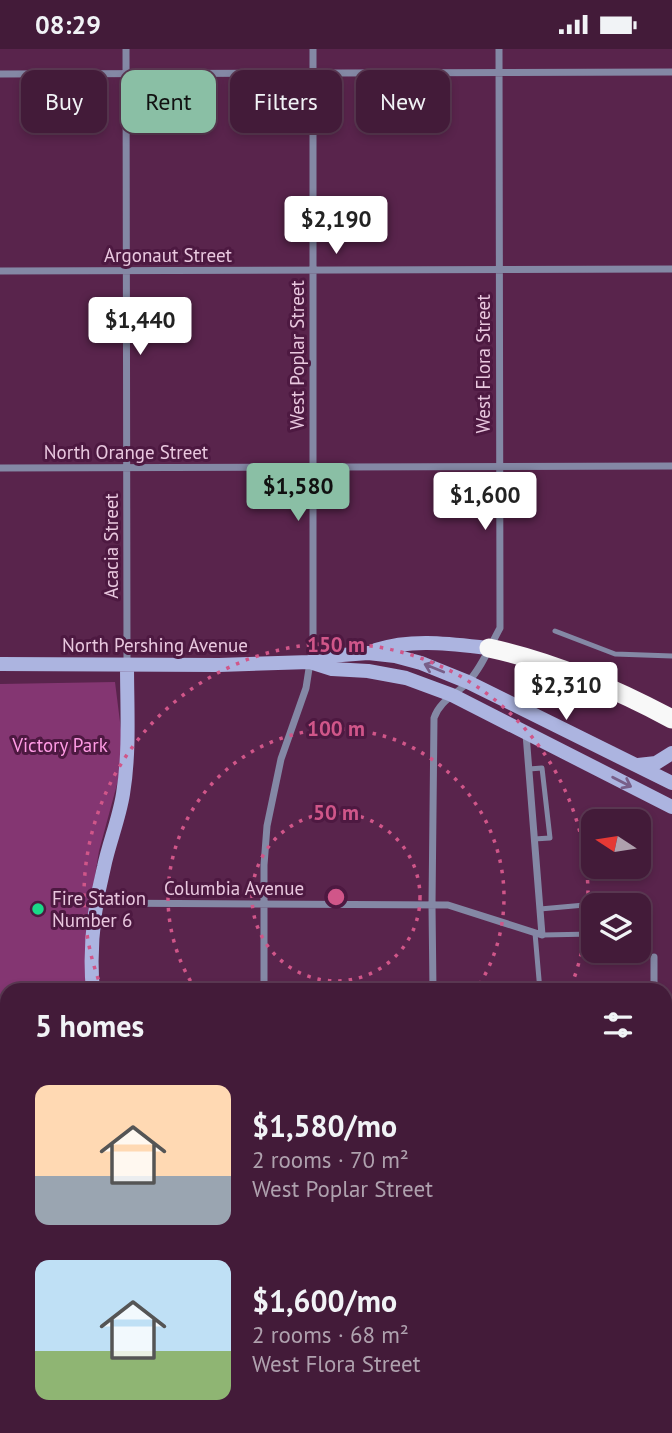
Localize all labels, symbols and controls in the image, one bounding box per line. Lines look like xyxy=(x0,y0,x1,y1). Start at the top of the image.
text: 08:29 xyxy=(35,8,101,41)
chip: Buy xyxy=(21,70,107,133)
chip: Rent xyxy=(121,70,216,133)
chip: Filters xyxy=(230,70,342,133)
chip: New xyxy=(356,70,450,133)
pin: $2,190 xyxy=(279,197,393,256)
text: $2,190 xyxy=(300,204,372,233)
street label: Argonaut Street xyxy=(104,243,233,267)
street label: West Poplar Street xyxy=(285,280,309,430)
street label: West Flora Street xyxy=(471,294,495,434)
pin: $1,440 xyxy=(83,297,197,357)
text: $1,440 xyxy=(104,305,176,334)
street label: North Orange Street xyxy=(44,440,209,464)
pin: $1,580 xyxy=(241,463,355,523)
text: $1,580 xyxy=(262,471,334,500)
pin: $1,600 xyxy=(428,473,542,532)
text: $1,600 xyxy=(449,480,521,509)
street label: Acacia Street xyxy=(99,493,123,599)
text: 150 m xyxy=(307,631,365,658)
street label: North Pershing Avenue xyxy=(62,633,248,657)
one-way arrow xyxy=(424,661,446,674)
pin: $2,310 xyxy=(509,663,623,722)
text: $2,310 xyxy=(530,670,602,699)
text: 100 m xyxy=(307,715,365,742)
park label: Victory Park xyxy=(11,733,108,757)
one-way arrow xyxy=(611,776,632,790)
text: 50 m xyxy=(313,799,359,826)
north arrow xyxy=(581,809,651,879)
map controls xyxy=(581,809,651,963)
street label: Columbia Avenue xyxy=(164,876,304,900)
centre of rings xyxy=(324,885,348,909)
place label: Fire Station Number 6 xyxy=(52,886,146,932)
button: layers xyxy=(581,893,651,963)
marker: Fire Station Number 6 xyxy=(30,901,46,917)
text: 5 homes xyxy=(35,1006,144,1045)
icon: filters xyxy=(599,1006,637,1044)
text: $1,580/mo xyxy=(252,1106,397,1145)
icon: home xyxy=(91,1113,175,1197)
text: 2 rooms · 70 m² xyxy=(252,1145,409,1174)
text: West Poplar Street xyxy=(252,1174,433,1203)
text: $1,600/mo xyxy=(252,1281,397,1320)
icon: home xyxy=(91,1288,175,1372)
text: 2 rooms · 68 m² xyxy=(252,1320,409,1349)
text: West Flora Street xyxy=(252,1349,420,1378)

